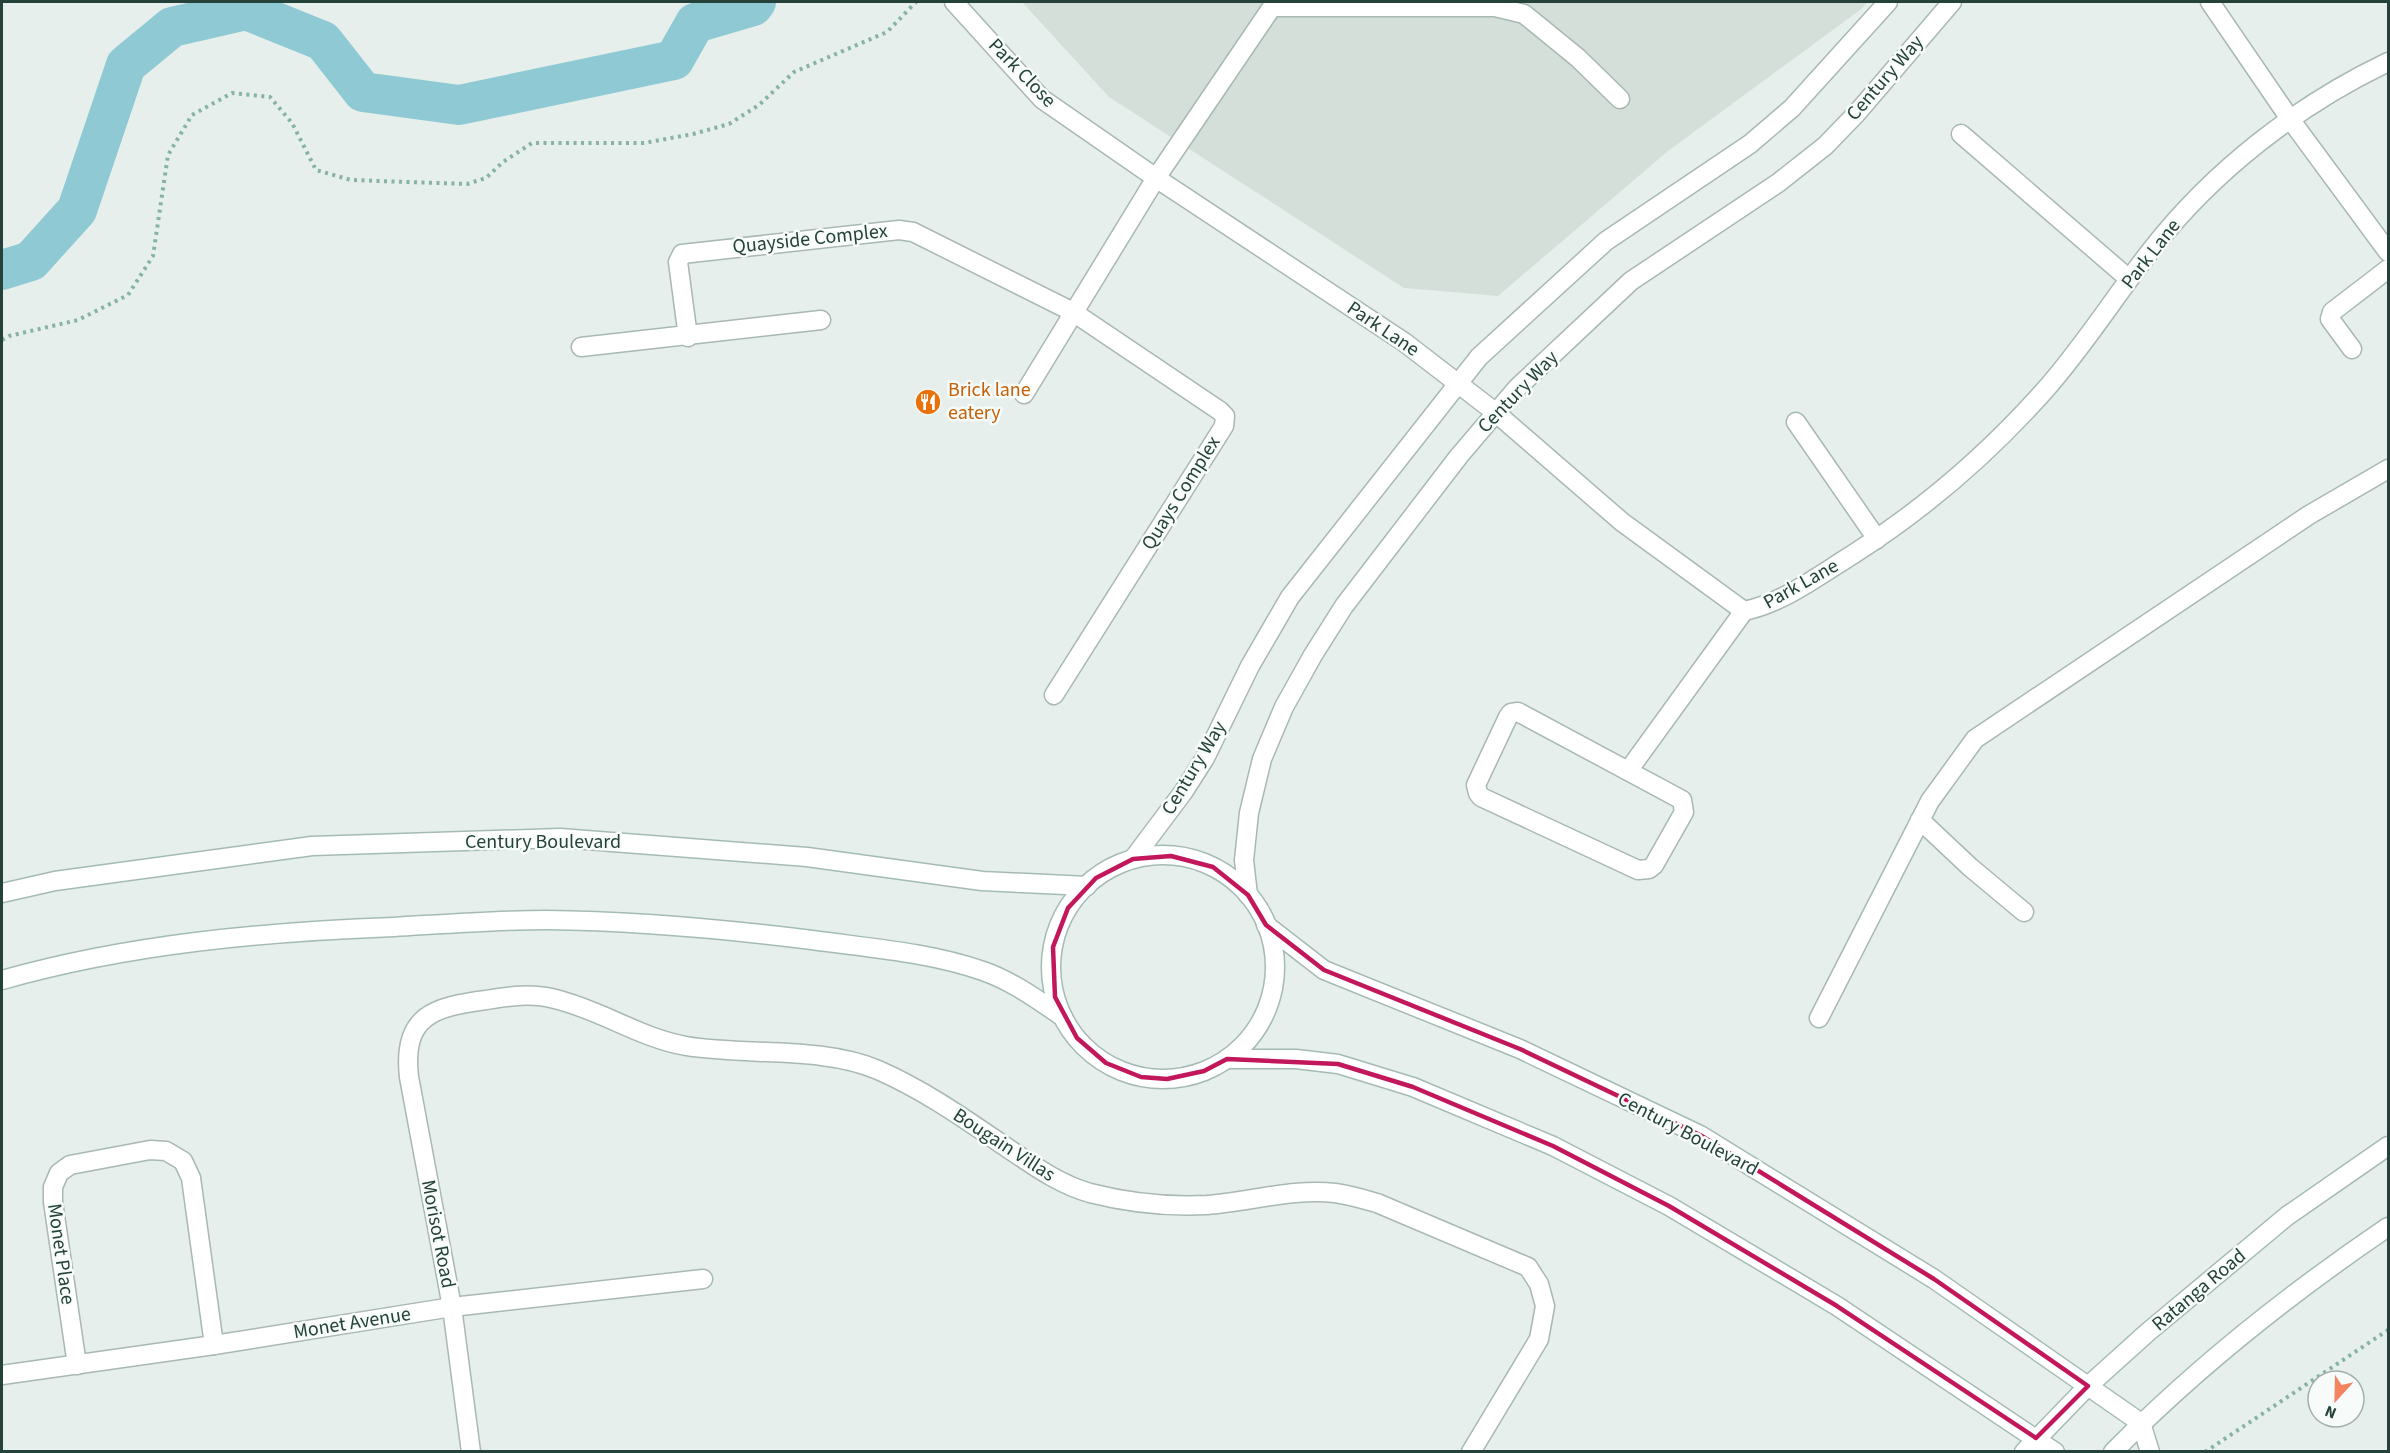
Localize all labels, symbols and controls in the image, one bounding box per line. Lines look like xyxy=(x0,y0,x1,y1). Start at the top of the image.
street label: Century Way xyxy=(1840,29,1931,127)
street label: Park Close xyxy=(982,32,1062,114)
street label: Park Lane xyxy=(2115,213,2187,295)
street label: Quayside Complex xyxy=(731,217,889,261)
street label: Park Lane xyxy=(1341,294,1425,364)
street label: Century Way xyxy=(1471,344,1565,440)
place label: Brick lane eatery xyxy=(948,376,1031,427)
restaurant icon: Brick lane eatery xyxy=(913,387,943,417)
street label: Quays Complex xyxy=(1135,431,1227,555)
street label: Park Lane xyxy=(1758,552,1844,616)
street label: Century Way xyxy=(1155,715,1234,820)
street label: Century Boulevard xyxy=(465,828,621,856)
street label: Century Boulevard xyxy=(1612,1085,1764,1183)
street label: Bougain Villas xyxy=(947,1101,1061,1189)
street label: Morisot Road xyxy=(414,1177,462,1291)
street label: Monet Place xyxy=(40,1202,82,1306)
street label: Ratanga Road xyxy=(2146,1242,2252,1338)
street label: Monet Avenue xyxy=(291,1300,413,1346)
north arrow xyxy=(2306,1369,2366,1429)
text: N xyxy=(2322,1400,2340,1424)

